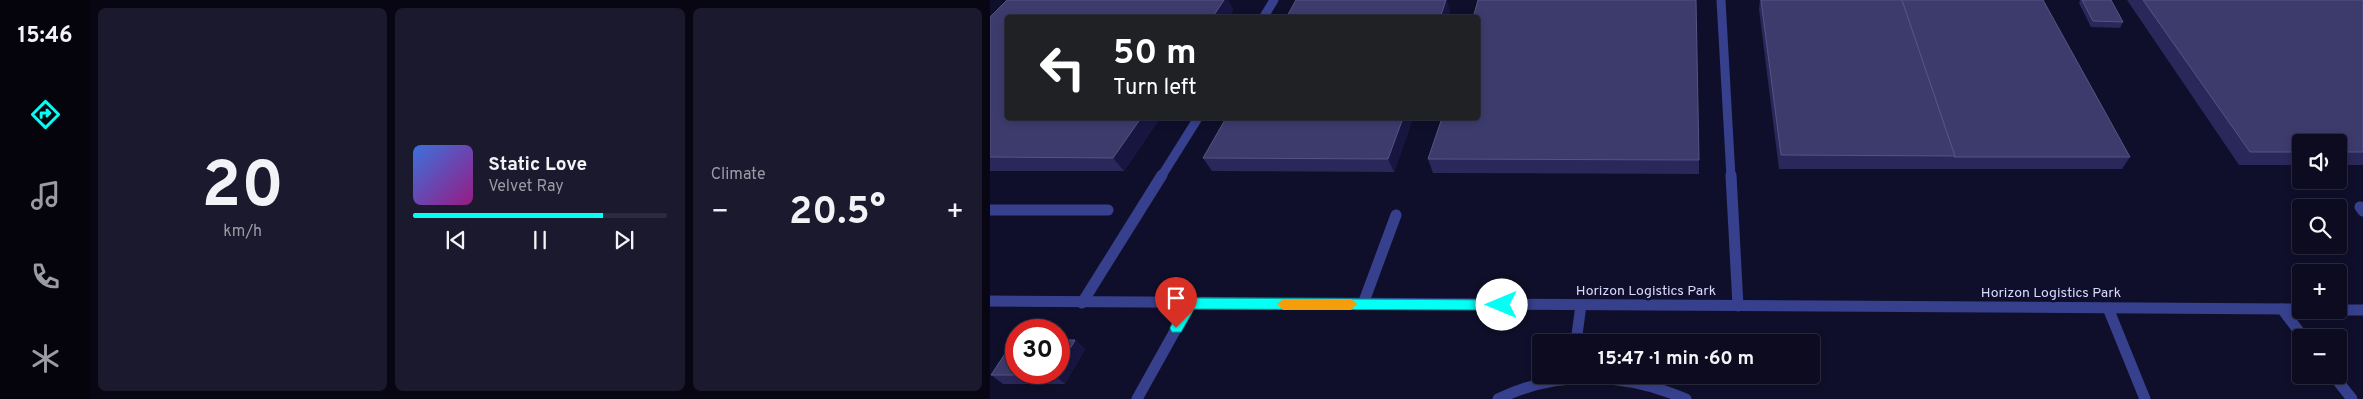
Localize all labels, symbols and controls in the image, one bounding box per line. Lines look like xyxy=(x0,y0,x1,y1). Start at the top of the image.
text: 15:46 xyxy=(17,23,73,50)
text: 50 m xyxy=(1113,32,1197,76)
icon: left xyxy=(1030,35,1095,100)
text: Turn left xyxy=(1113,75,1196,102)
icon: directions xyxy=(28,97,63,132)
map controls xyxy=(2292,134,2347,384)
button: sound xyxy=(2292,134,2347,189)
text: 20 xyxy=(201,148,284,230)
text: Static Love xyxy=(488,153,587,177)
text: Climate xyxy=(711,165,766,185)
text: Velvet Ray xyxy=(488,177,564,197)
icon: music xyxy=(28,178,63,213)
text: 20.5° xyxy=(789,189,886,238)
text: − xyxy=(711,195,729,231)
text: + xyxy=(946,195,964,231)
button: search xyxy=(2292,199,2347,254)
text: km/h xyxy=(223,222,262,242)
icon: previous xyxy=(442,226,470,254)
icon: pause xyxy=(526,226,554,254)
icon: next xyxy=(610,226,638,254)
icon: phone xyxy=(28,259,63,294)
button: + xyxy=(2292,264,2347,319)
pin xyxy=(1155,277,1197,328)
position arrow xyxy=(1475,278,1527,330)
street label: Horizon Logistics Park xyxy=(1576,283,1716,300)
icon: arrive xyxy=(1162,284,1190,312)
street label: Horizon Logistics Park xyxy=(1981,285,2121,302)
speed limit sign: 30 xyxy=(1005,319,1070,384)
button: − xyxy=(2292,329,2347,384)
icon: climate xyxy=(28,341,63,376)
text: 15:47 · 1 min · 60 m xyxy=(1598,347,1754,371)

